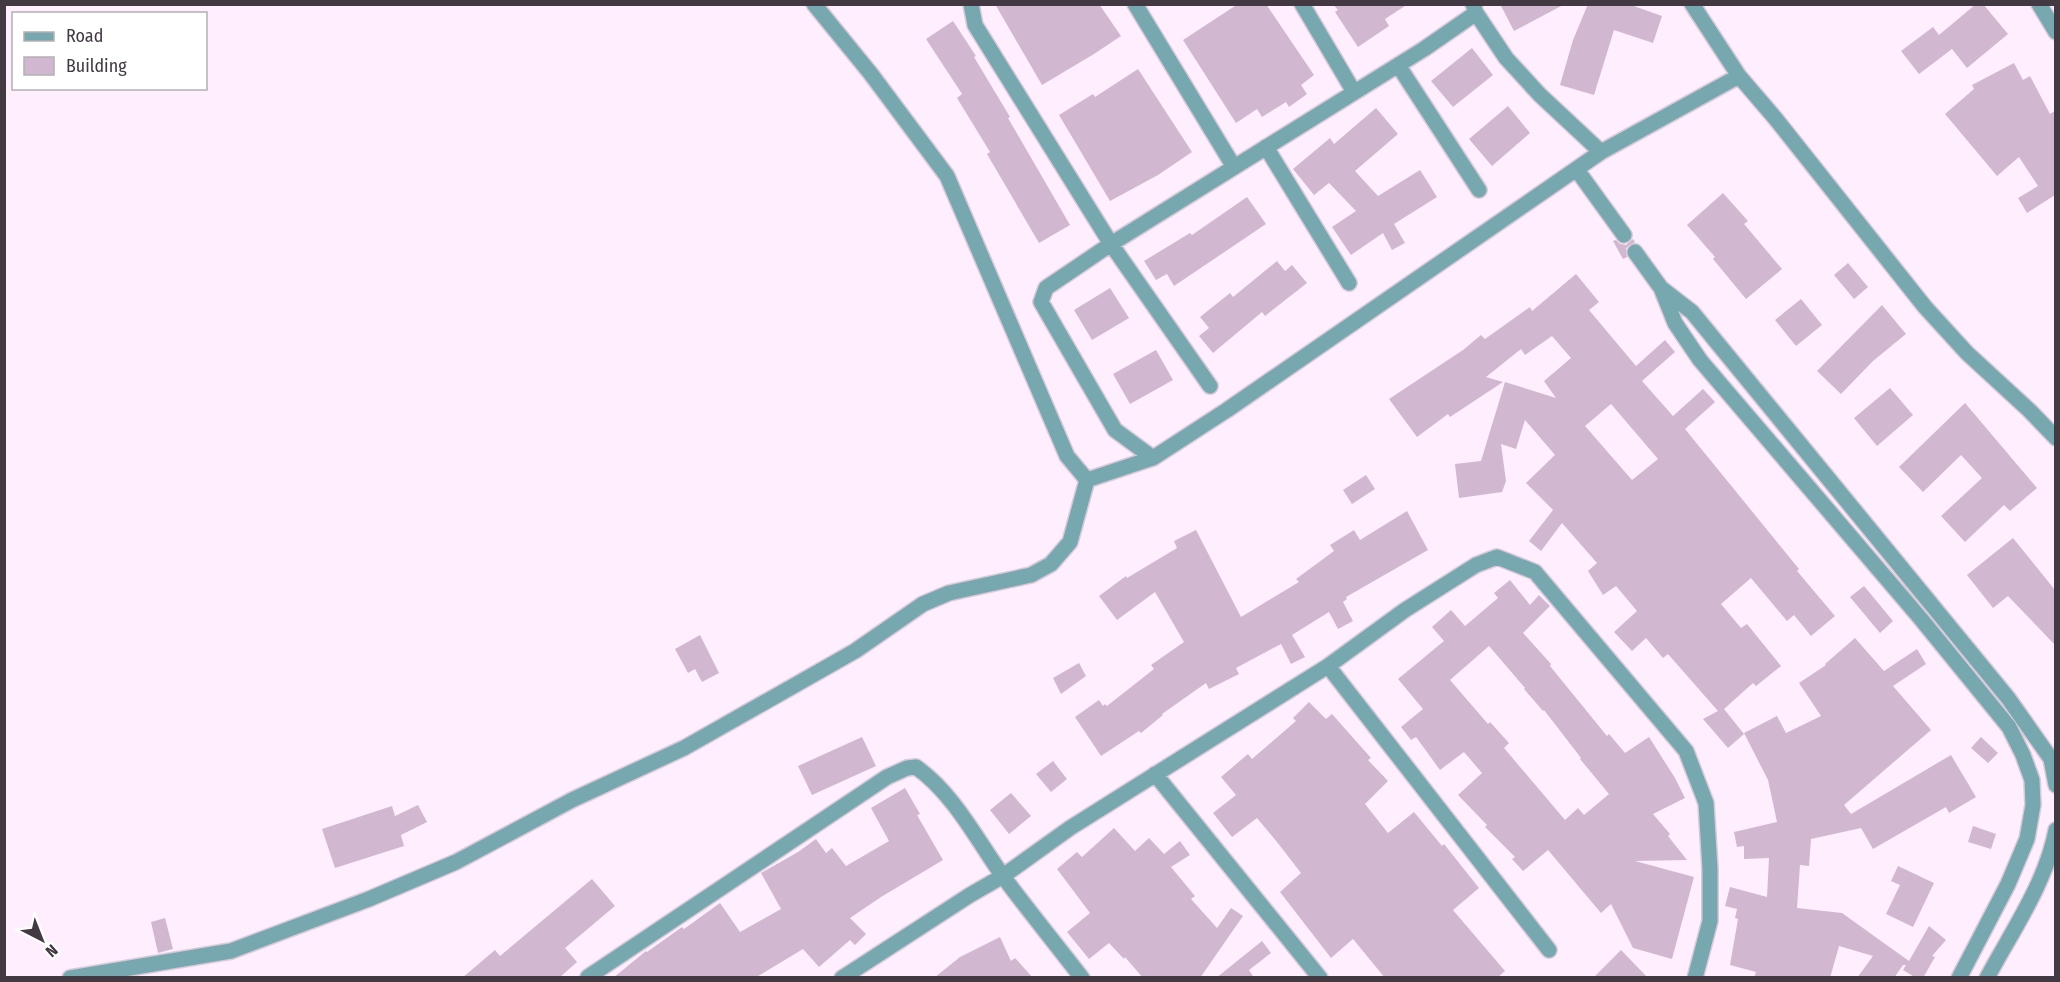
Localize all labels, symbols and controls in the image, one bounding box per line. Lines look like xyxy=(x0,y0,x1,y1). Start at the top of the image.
legend xyxy=(12,12,207,90)
text: Road xyxy=(66,25,103,47)
text: Building xyxy=(66,55,127,77)
north arrow xyxy=(12,910,72,970)
text: N xyxy=(42,941,62,961)

